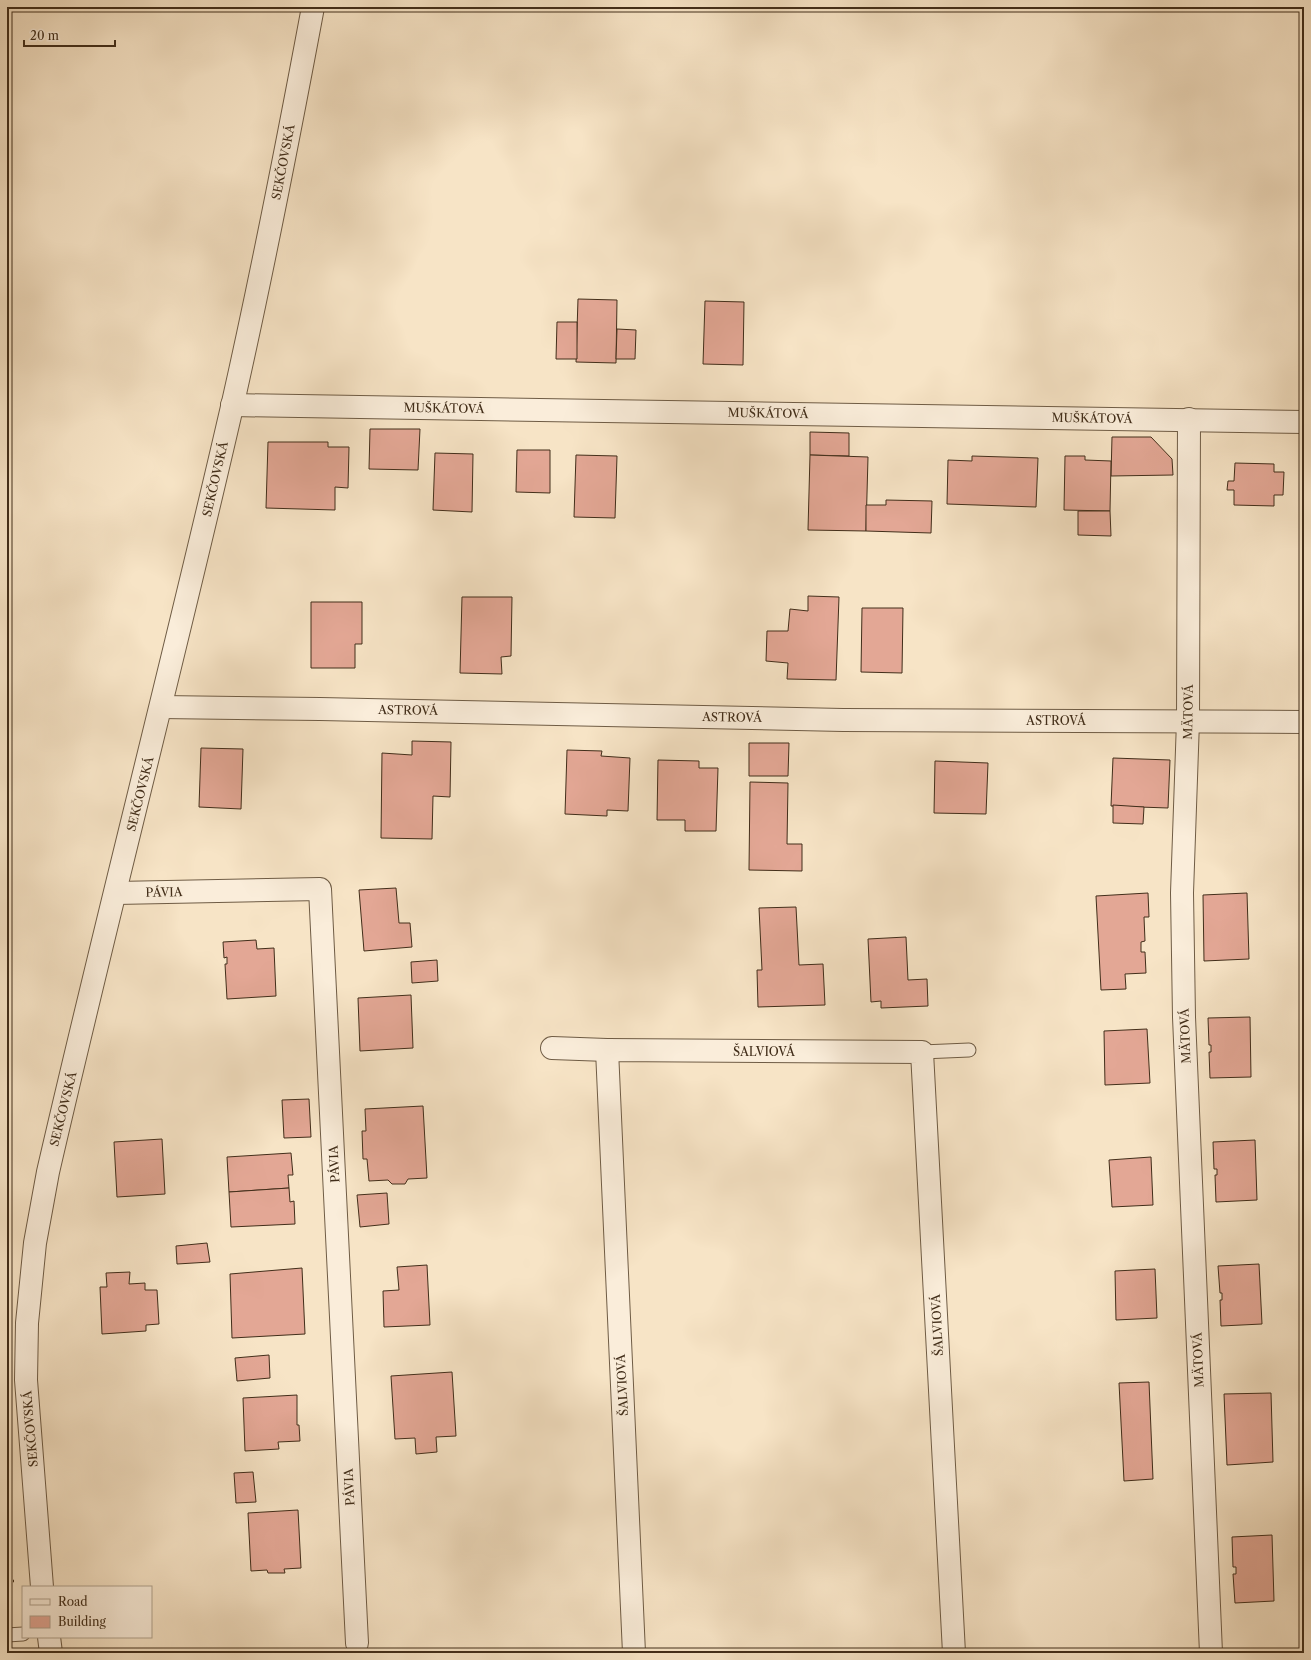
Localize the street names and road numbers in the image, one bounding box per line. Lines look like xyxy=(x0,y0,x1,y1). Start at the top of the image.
street label: SEKČOVSKÁ xyxy=(267,122,298,201)
street label: MUŠKÁTOVÁ xyxy=(403,399,486,416)
street label: MUŠKÁTOVÁ xyxy=(727,404,810,421)
street label: MUŠKÁTOVÁ xyxy=(1051,409,1134,426)
street label: SEKČOVSKÁ xyxy=(198,439,231,518)
street label: MÄTOVÁ xyxy=(1179,683,1196,740)
street label: ASTROVÁ xyxy=(377,701,439,718)
street label: ASTROVÁ xyxy=(701,708,763,725)
street label: ASTROVÁ xyxy=(1025,712,1087,728)
street label: SEKČOVSKÁ xyxy=(122,754,157,833)
street label: PÁVIA xyxy=(145,883,184,900)
street label: MÄTOVÁ xyxy=(1176,1007,1193,1064)
street label: ŠALVIOVÁ xyxy=(733,1043,796,1059)
street label: SEKČOVSKÁ xyxy=(45,1069,80,1148)
street label: PÁVIA xyxy=(324,1144,342,1183)
street label: ŠALVIOVÁ xyxy=(927,1293,946,1356)
street label: MÄTOVÁ xyxy=(1189,1331,1206,1388)
street label: ŠALVIOVÁ xyxy=(612,1353,631,1416)
street label: SEKČOVSKÁ xyxy=(18,1389,41,1468)
street label: PÁVIA xyxy=(339,1467,357,1506)

